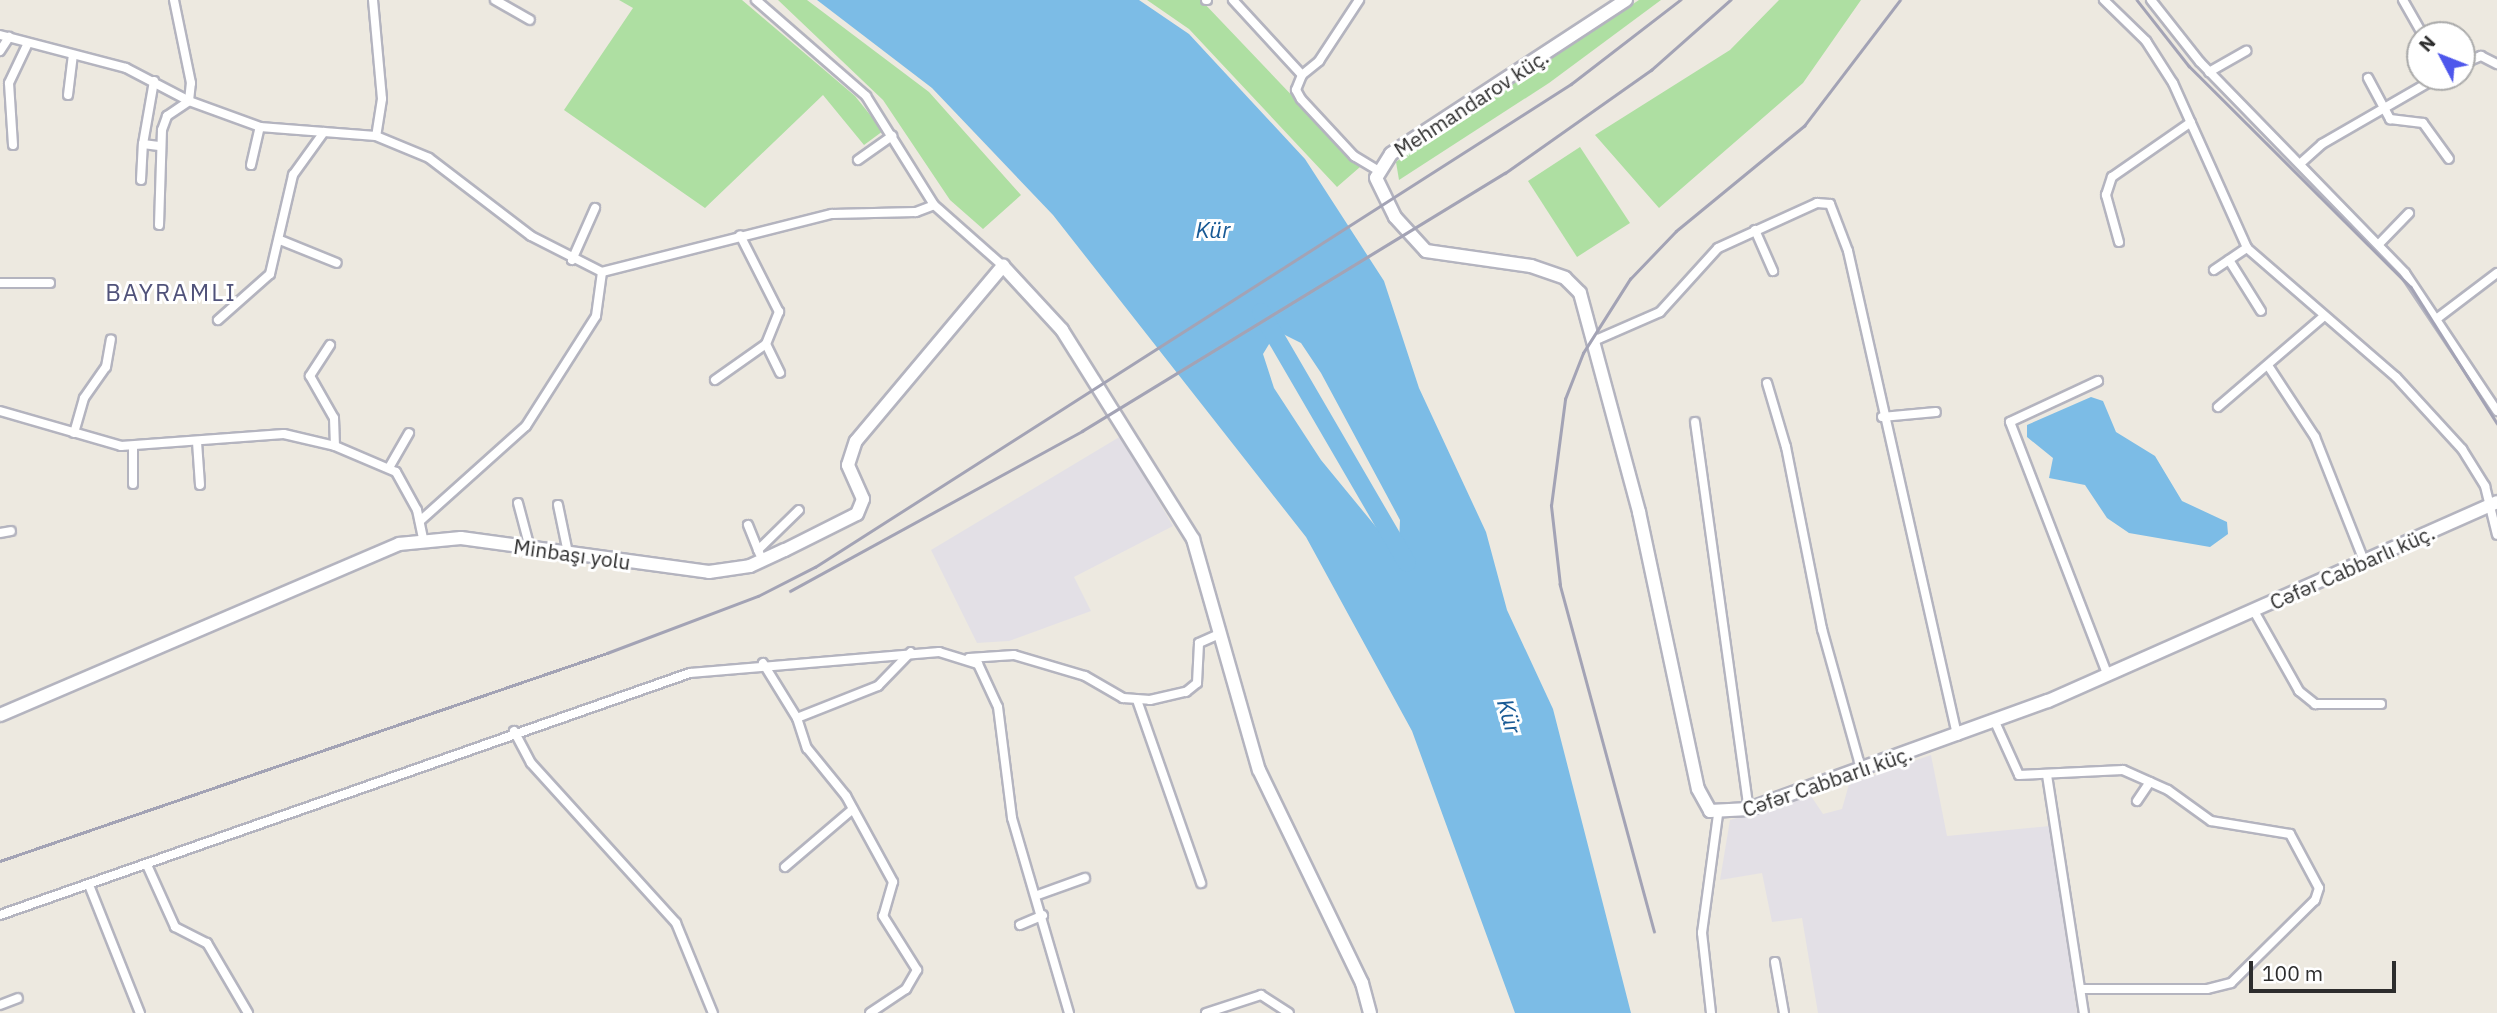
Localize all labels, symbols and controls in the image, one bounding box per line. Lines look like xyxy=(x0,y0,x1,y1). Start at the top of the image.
north arrow xyxy=(2406,21,2476,91)
text: N xyxy=(2413,30,2440,56)
street label: Mehmandarov küç. xyxy=(1389,44,1553,162)
water label: Kür xyxy=(1196,215,1230,243)
district label: BAYRAMLI xyxy=(106,279,236,307)
street label: Cəfər Cabbarlı küç. xyxy=(2266,519,2438,615)
street label: Minbaşı yolu xyxy=(512,533,632,575)
water label: Kür xyxy=(1492,695,1528,737)
street label: Cəfər Cabbarlı küç. xyxy=(1739,740,1915,822)
scale bar xyxy=(2252,946,2399,990)
text: 100 m xyxy=(2262,959,2323,987)

